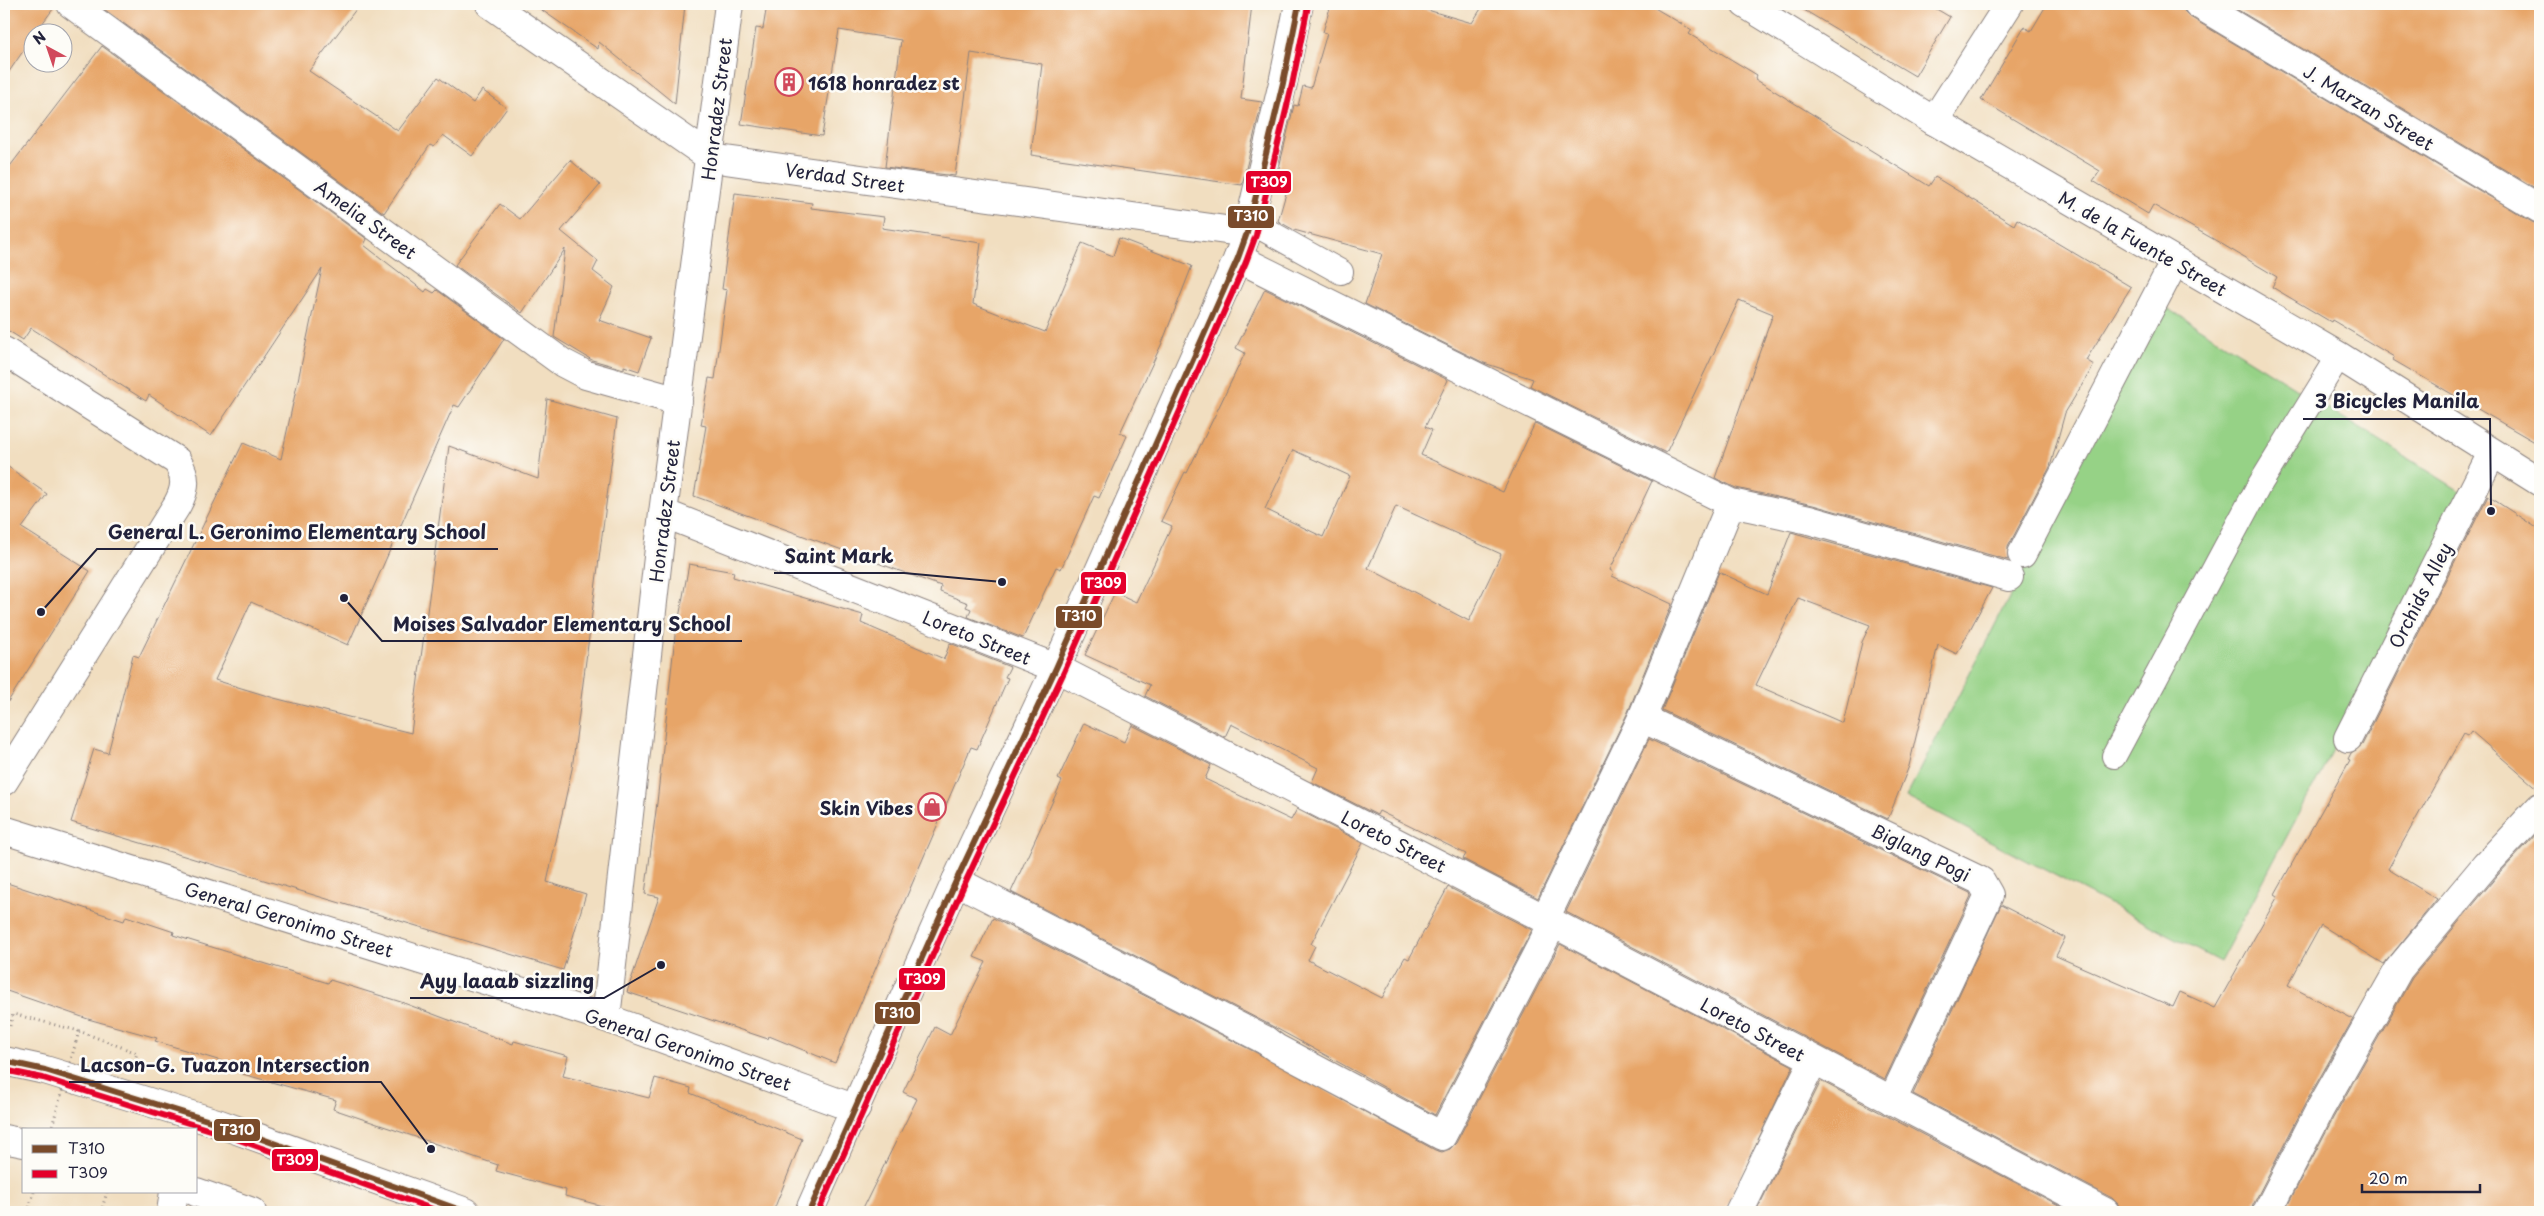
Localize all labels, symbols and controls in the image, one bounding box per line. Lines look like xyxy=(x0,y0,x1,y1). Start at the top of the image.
north arrow xyxy=(22,22,72,72)
text: N xyxy=(28,26,50,49)
street label: Honradez Street xyxy=(694,36,738,182)
street label: J. Marzan Street xyxy=(2299,57,2439,157)
building icon: 1618 honradez st xyxy=(774,67,804,97)
place label: 1618 honradez st xyxy=(808,69,960,96)
street label: Verdad Street xyxy=(784,155,906,199)
line badge: T309 xyxy=(1245,170,1292,194)
text: T309 xyxy=(1250,171,1288,192)
street label: Amelia Street xyxy=(309,173,423,265)
street label: M. de la Fuente Street xyxy=(2054,184,2232,302)
line badge: T310 xyxy=(1227,205,1275,229)
text: T310 xyxy=(1234,205,1268,226)
callout: 3 Bicycles Manila xyxy=(2303,385,2490,419)
text: 3 Bicycles Manila xyxy=(2315,386,2479,414)
street label: Honradez Street xyxy=(642,438,686,584)
callout: General L. Geronimo Elementary School xyxy=(97,515,498,549)
text: General L. Geronimo Elementary School xyxy=(108,517,486,545)
street label: Orchids Alley xyxy=(2382,537,2458,653)
callout: Saint Mark xyxy=(774,539,904,573)
text: Saint Mark xyxy=(784,541,894,569)
line badge: T309 xyxy=(1080,571,1127,595)
text: T309 xyxy=(1084,572,1122,593)
street label: Loreto Street xyxy=(919,603,1035,671)
line badge: T310 xyxy=(1055,605,1103,629)
text: T310 xyxy=(1062,605,1096,626)
callout: Moises Salvador Elementary School xyxy=(382,607,742,641)
text: Moises Salvador Elementary School xyxy=(393,609,731,637)
shop icon: Skin Vibes xyxy=(917,792,947,822)
place label: Skin Vibes xyxy=(820,794,913,821)
street label: Loreto Street xyxy=(1337,803,1451,879)
street label: Biglang Pogi xyxy=(1867,816,1975,888)
street label: General Geronimo Street xyxy=(181,874,397,964)
callout: Ayy laaab sizzling xyxy=(410,964,604,998)
text: Ayy laaab sizzling xyxy=(419,966,594,994)
line badge: T309 xyxy=(898,967,946,991)
text: T309 xyxy=(903,968,941,989)
street label: Loreto Street xyxy=(1696,990,1810,1068)
street label: General Geronimo Street xyxy=(581,1001,795,1097)
line badge: T310 xyxy=(874,1001,921,1025)
text: T310 xyxy=(880,1002,914,1023)
callout: Lacson–G. Tuazon Intersection xyxy=(69,1048,381,1082)
text: Lacson–G. Tuazon Intersection xyxy=(80,1050,370,1078)
line badge: T310 xyxy=(213,1118,261,1142)
text: T310 xyxy=(220,1119,254,1140)
legend xyxy=(22,1128,198,1194)
text: T310 xyxy=(68,1136,105,1159)
line badge: T309 xyxy=(271,1148,319,1172)
text: T309 xyxy=(276,1149,314,1170)
text: T309 xyxy=(68,1160,108,1183)
scale bar xyxy=(2362,1161,2479,1193)
text: 20 m xyxy=(2369,1166,2408,1189)

